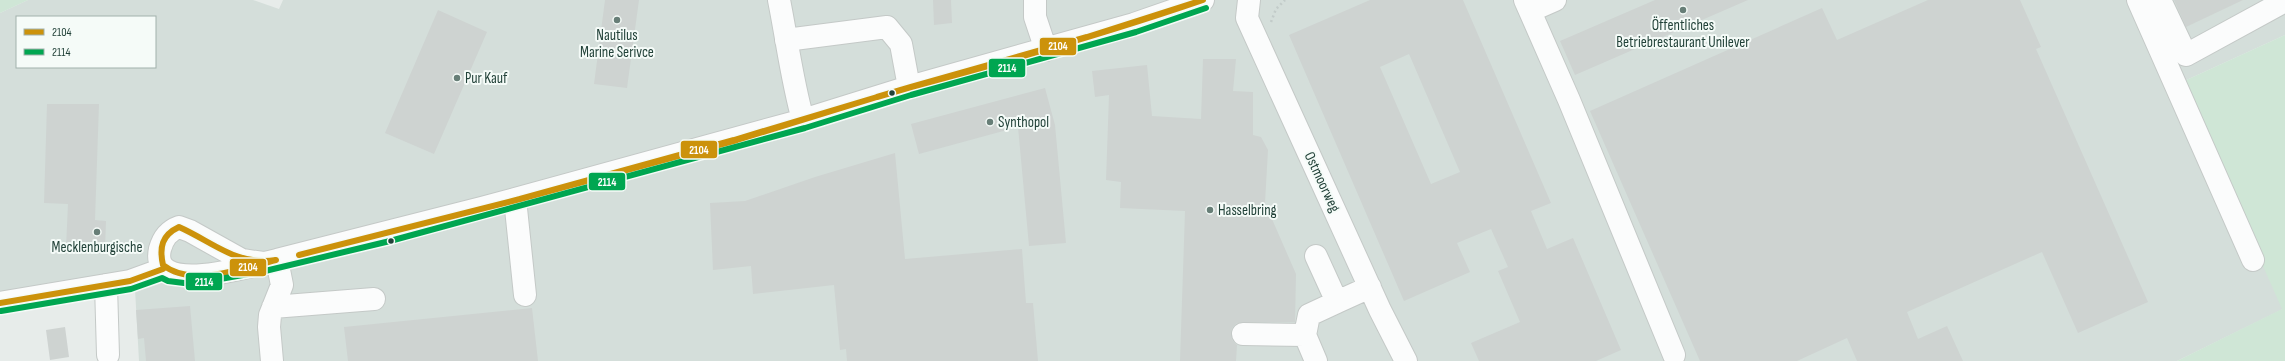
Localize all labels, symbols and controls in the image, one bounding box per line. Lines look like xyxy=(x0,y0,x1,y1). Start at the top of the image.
marker: Öffentliches Betriebrestaurant Unilever xyxy=(1678,5,1688,15)
marker: Nautilus Marine Serivce xyxy=(612,15,622,25)
legend xyxy=(16,16,156,68)
place label: Öffentliches Betriebrestaurant Unilever xyxy=(1616,16,1750,52)
text: 2104 xyxy=(52,25,72,40)
place label: Nautilus Marine Serivce xyxy=(580,26,654,62)
line badge: 2104 xyxy=(1039,37,1077,56)
text: 2104 xyxy=(1048,40,1068,53)
text: 2114 xyxy=(52,45,70,60)
line badge: 2114 xyxy=(988,58,1026,78)
text: 2114 xyxy=(998,62,1016,75)
place label: Pur Kauf xyxy=(465,69,508,88)
marker: Pur Kauf xyxy=(452,73,462,83)
unlabelled marker xyxy=(887,88,897,98)
place label: Synthopol xyxy=(998,113,1049,132)
marker: Synthopol xyxy=(985,117,995,127)
line badge: 2104 xyxy=(680,140,718,159)
text: 2104 xyxy=(689,144,709,157)
street label: Ostmoorweg xyxy=(1300,149,1344,215)
line badge: 2114 xyxy=(588,172,626,191)
text: 2114 xyxy=(598,176,616,189)
place label: Hasselbring xyxy=(1218,201,1277,220)
marker: Hasselbring xyxy=(1205,205,1215,215)
marker: Mecklenburgische xyxy=(92,227,102,237)
unlabelled marker xyxy=(386,236,396,246)
place label: Mecklenburgische xyxy=(52,238,142,257)
line badge: 2104 xyxy=(229,258,267,277)
text: 2104 xyxy=(238,261,258,274)
line badge: 2114 xyxy=(185,272,223,291)
text: 2114 xyxy=(195,276,213,289)

